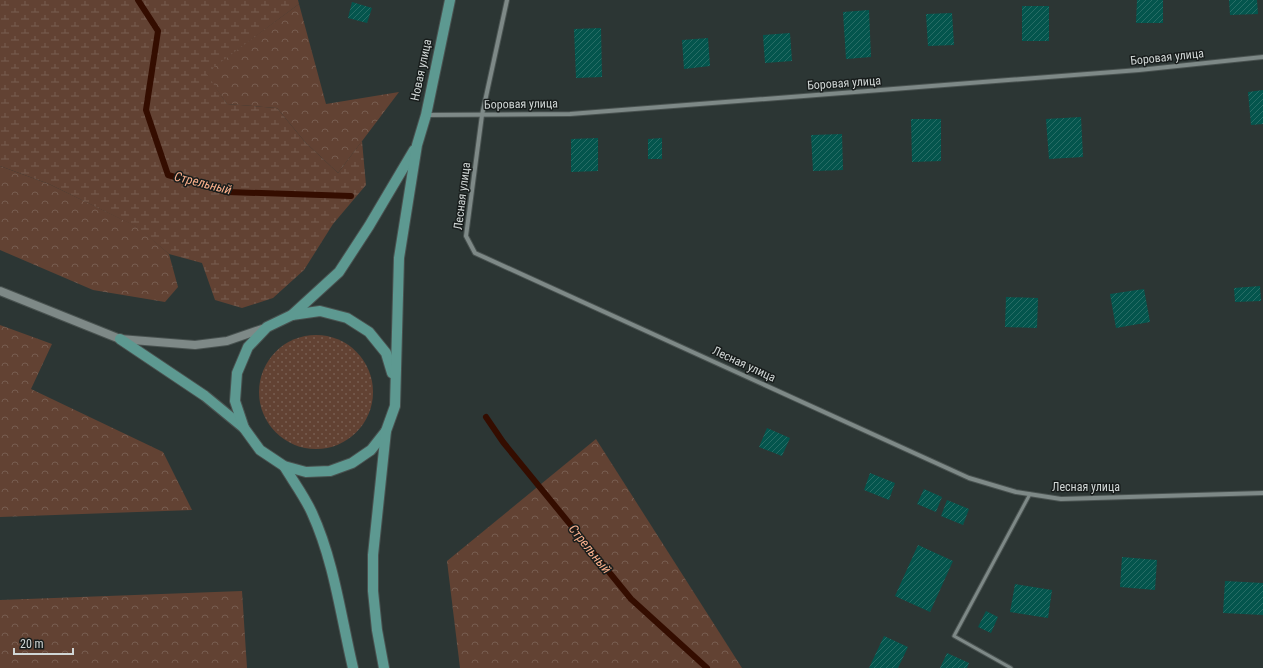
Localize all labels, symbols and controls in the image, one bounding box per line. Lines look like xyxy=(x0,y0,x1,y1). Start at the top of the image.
street label: Новая улица xyxy=(408,38,434,102)
street label: Боровая улица xyxy=(1130,46,1205,68)
street label: Боровая улица xyxy=(807,73,882,93)
street label: Боровая улица xyxy=(484,96,558,112)
street label: Лесная улица xyxy=(451,161,473,231)
water label: Стрельный xyxy=(173,169,234,198)
street label: Лесная улица xyxy=(710,343,778,385)
street label: Лесная улица xyxy=(1052,480,1120,494)
water label: Стрельный xyxy=(566,522,615,577)
scale bar xyxy=(14,630,73,656)
text: 20 m xyxy=(20,637,44,651)

